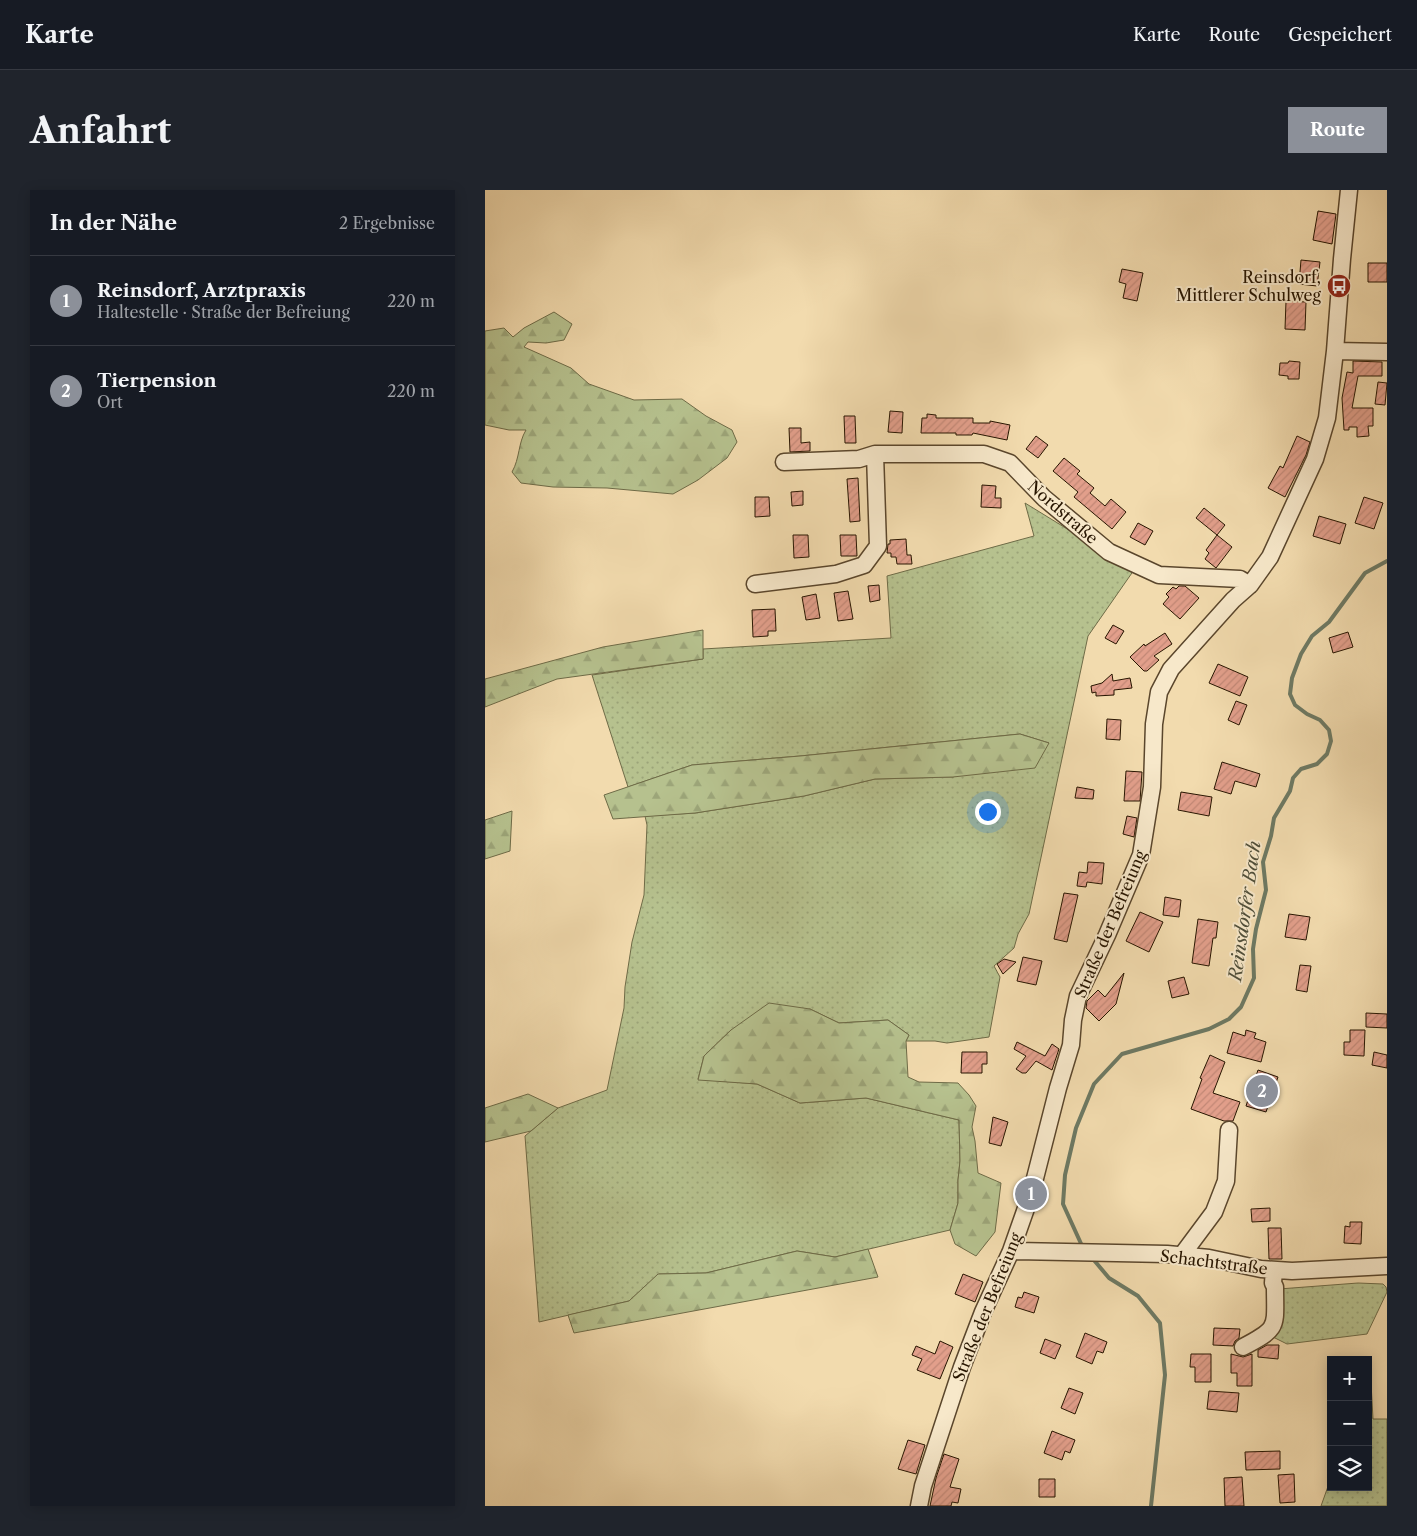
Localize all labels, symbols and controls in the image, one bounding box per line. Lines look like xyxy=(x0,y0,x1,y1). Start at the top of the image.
text: Karte xyxy=(25,20,94,49)
text: Karte xyxy=(1133,24,1181,46)
text: Route xyxy=(1209,24,1260,46)
text: Gespeichert xyxy=(1288,24,1392,46)
button: Route xyxy=(1288,107,1387,153)
text: Anfahrt xyxy=(30,109,171,152)
text: In der Nähe xyxy=(50,210,177,235)
text: 2 Ergebnisse xyxy=(339,213,435,233)
place label: Reinsdorf, Mittlerer Schulweg xyxy=(1176,267,1322,305)
bus stop icon: Reinsdorf, Mittlerer Schulweg xyxy=(1326,273,1352,299)
text: Reinsdorf, Arztpraxis xyxy=(97,279,306,302)
text: 1 xyxy=(62,291,70,311)
text: 220 m xyxy=(387,291,435,311)
text: Haltestelle · Straße der Befreiung xyxy=(97,302,350,322)
text: Tierpension xyxy=(97,369,217,392)
text: 2 xyxy=(61,381,71,401)
text: 220 m xyxy=(387,381,435,401)
text: Ort xyxy=(97,392,123,412)
street label: Nordstraße xyxy=(1024,476,1102,548)
your location xyxy=(975,799,1001,825)
water label: Reinsdorfer Bach xyxy=(1224,840,1266,984)
street label: Straße der Befreiung xyxy=(1070,847,1150,1001)
pin: 2 xyxy=(1246,1072,1278,1110)
pin: 1 xyxy=(1015,1175,1047,1213)
street label: Straße der Befreiung xyxy=(948,1229,1026,1384)
street label: Schachtstraße xyxy=(1159,1245,1269,1279)
map controls xyxy=(1327,1356,1372,1491)
button: + xyxy=(1327,1356,1372,1401)
button: − xyxy=(1327,1401,1372,1446)
button: layers xyxy=(1327,1446,1372,1491)

